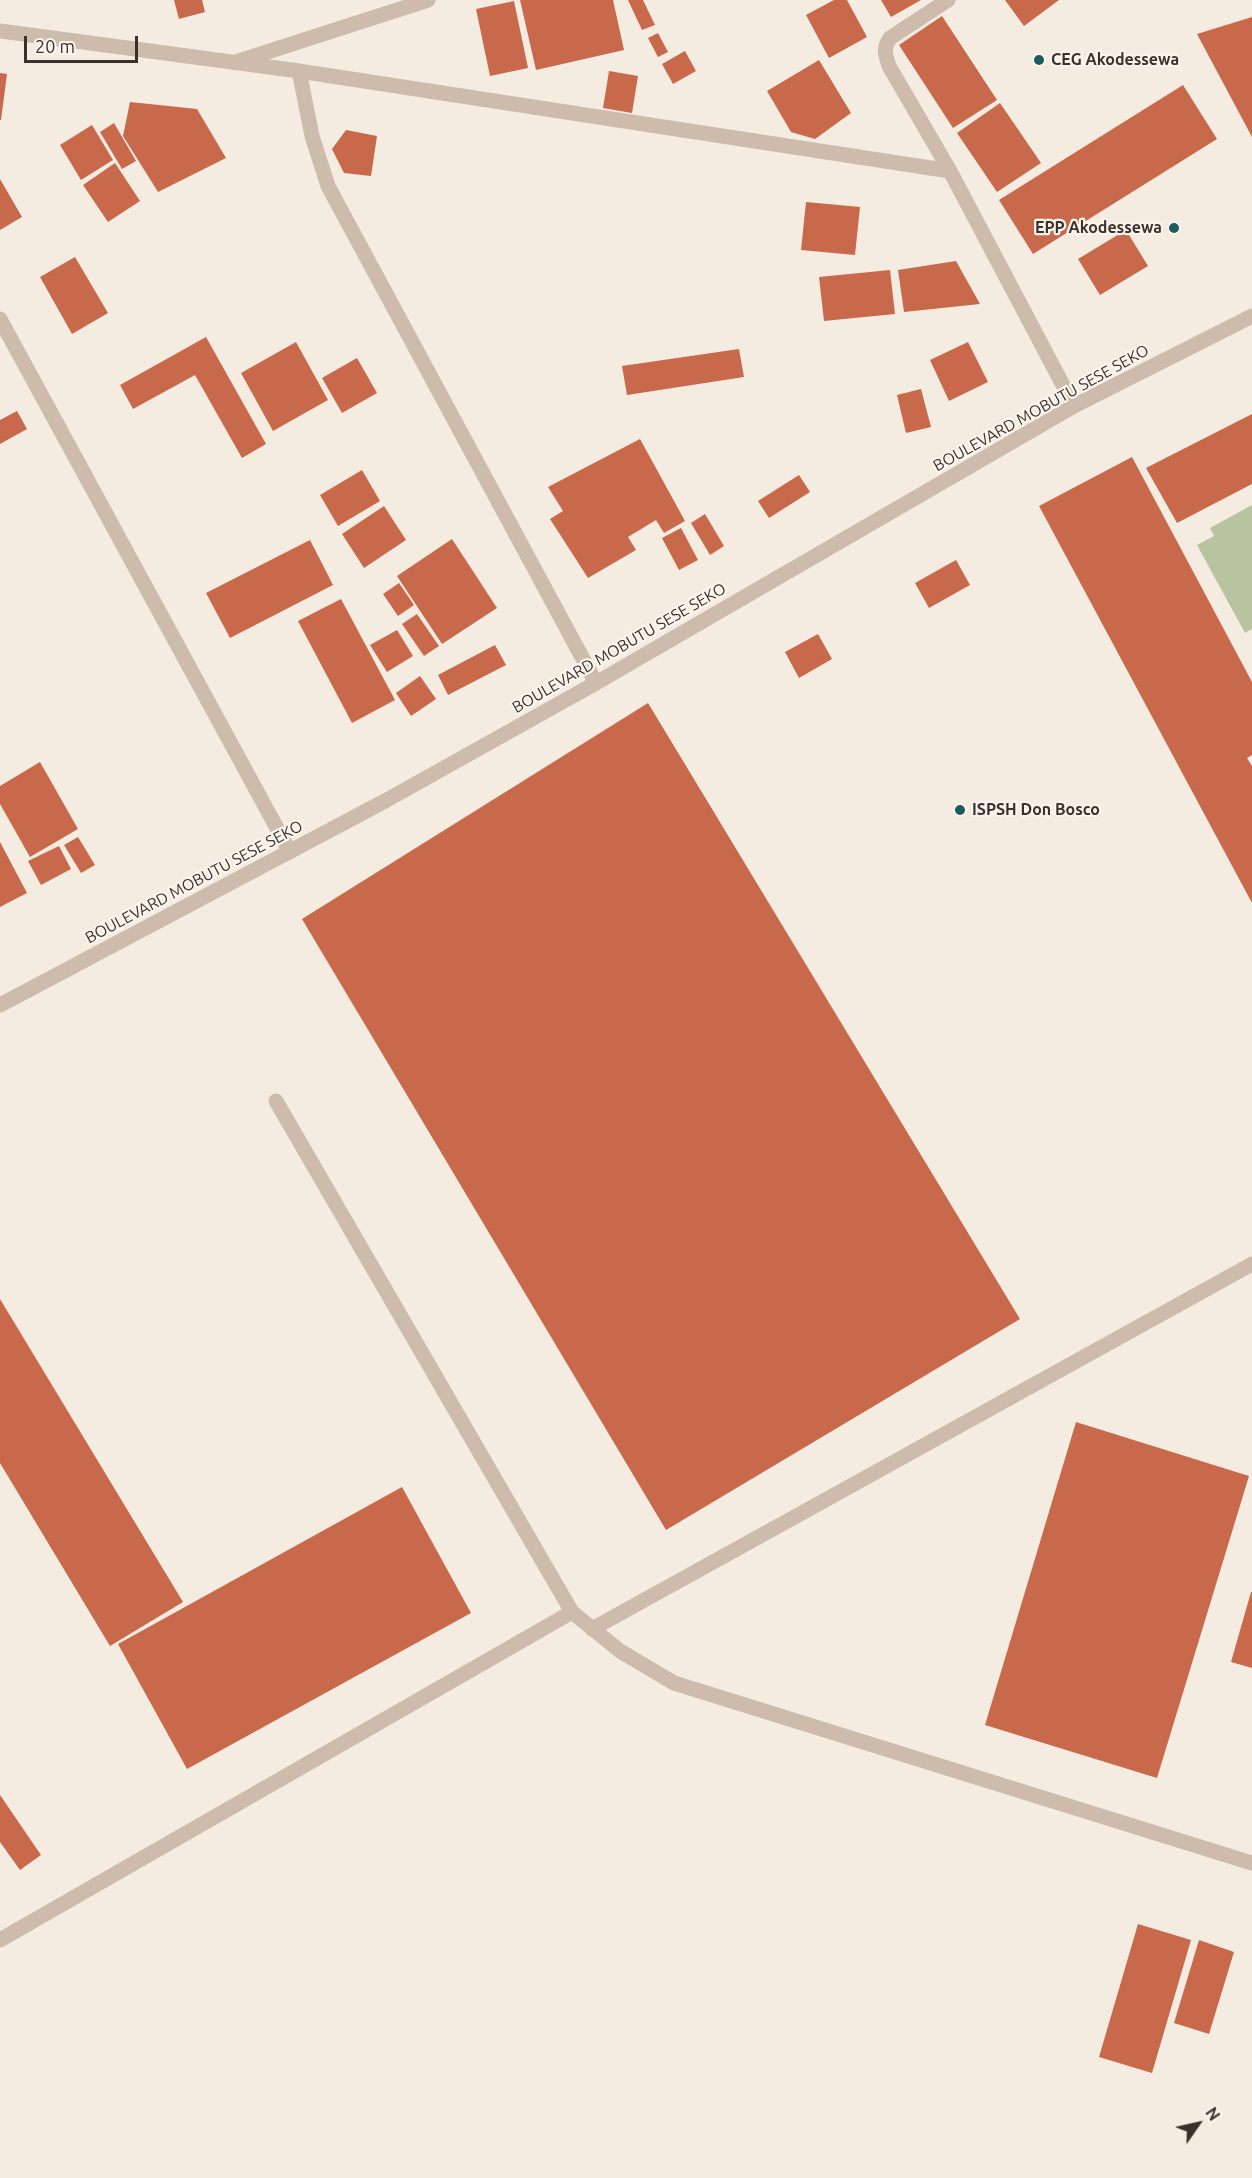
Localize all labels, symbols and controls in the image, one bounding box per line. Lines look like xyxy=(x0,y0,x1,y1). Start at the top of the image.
scale bar xyxy=(27,24,141,62)
text: 20 m xyxy=(35,36,75,56)
place label: CEG Akodessewa xyxy=(1051,50,1179,70)
marker: CEG Akodessewa xyxy=(1032,53,1046,67)
place label: EPP Akodessewa xyxy=(1035,218,1162,238)
marker: EPP Akodessewa xyxy=(1167,221,1181,235)
street label: BOULEVARD MOBUTU SESE SEKO xyxy=(930,341,1152,475)
street label: BOULEVARD MOBUTU SESE SEKO xyxy=(509,579,729,717)
place label: ISPSH Don Bosco xyxy=(972,800,1100,820)
marker: ISPSH Don Bosco xyxy=(953,803,967,817)
street label: BOULEVARD MOBUTU SESE SEKO xyxy=(82,816,306,948)
north arrow xyxy=(1168,2094,1228,2154)
text: N xyxy=(1202,2104,1224,2124)

